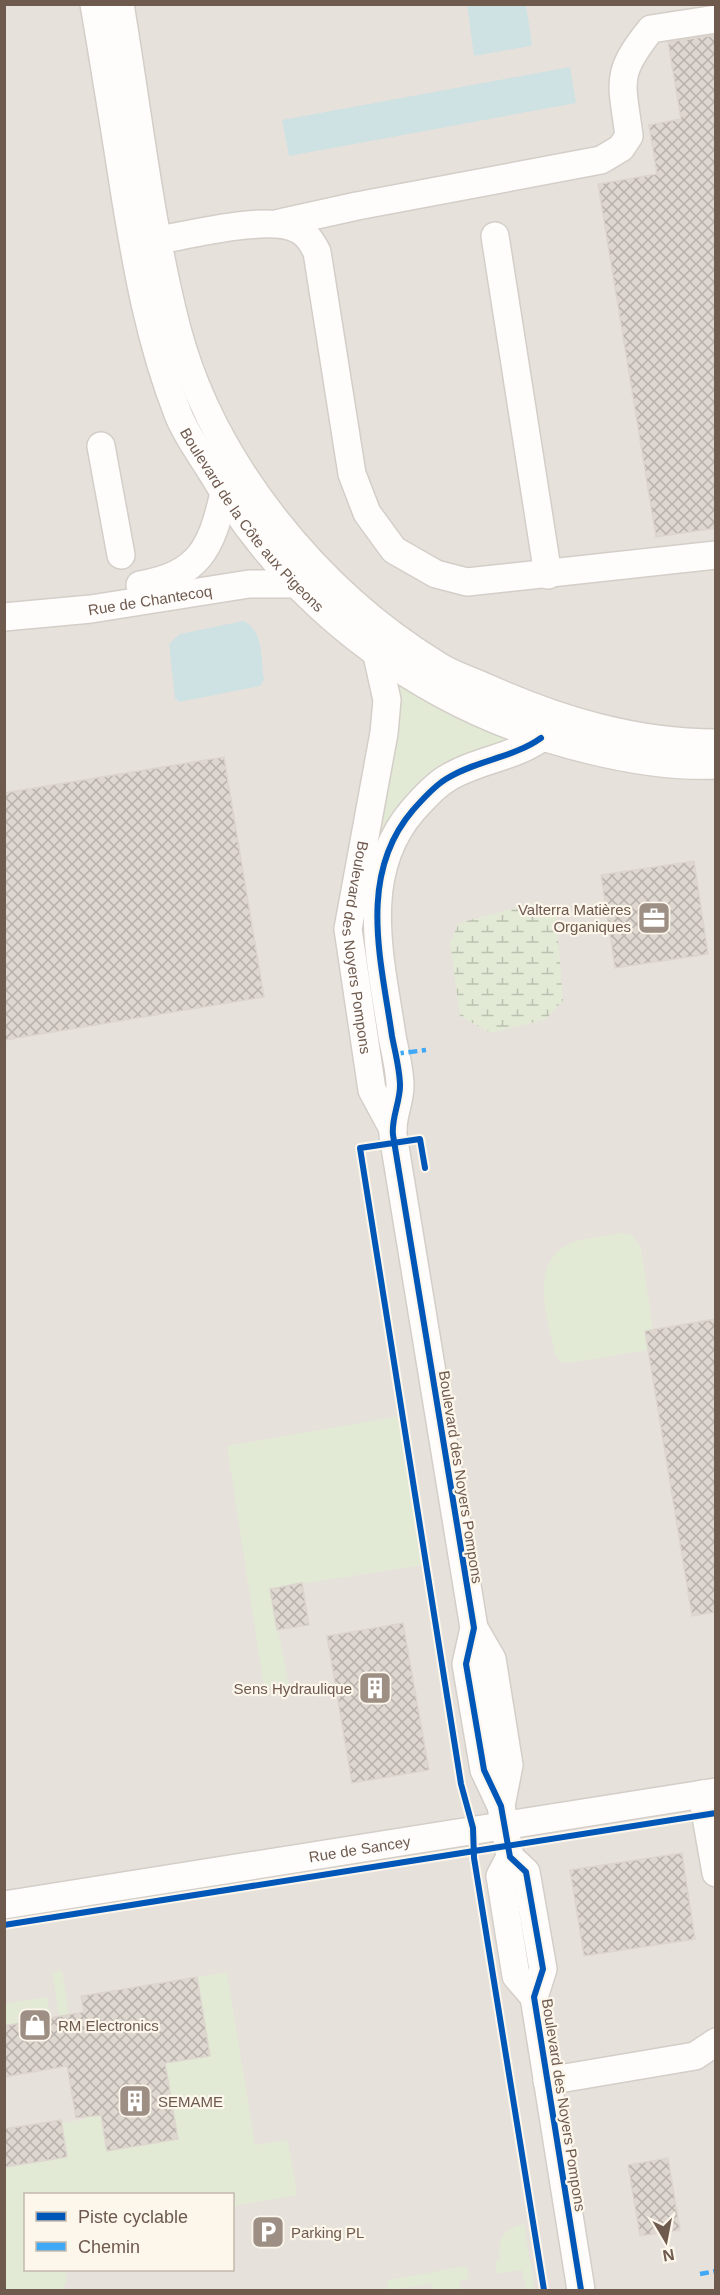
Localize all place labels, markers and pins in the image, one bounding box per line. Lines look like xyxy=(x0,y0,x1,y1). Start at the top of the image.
office icon: Valterra Matières Organiques xyxy=(636,900,672,936)
place label: Valterra Matières Organiques xyxy=(518,901,631,935)
building icon: Sens Hydraulique xyxy=(357,1670,393,1706)
place label: Sens Hydraulique xyxy=(234,1680,352,1697)
shop icon: RM Electronics xyxy=(17,2007,53,2043)
place label: RM Electronics xyxy=(58,2017,159,2034)
building icon: SEMAME xyxy=(117,2083,153,2119)
place label: SEMAME xyxy=(158,2093,223,2110)
parking icon: Parking PL xyxy=(250,2214,286,2250)
place label: Parking PL xyxy=(291,2224,364,2241)

